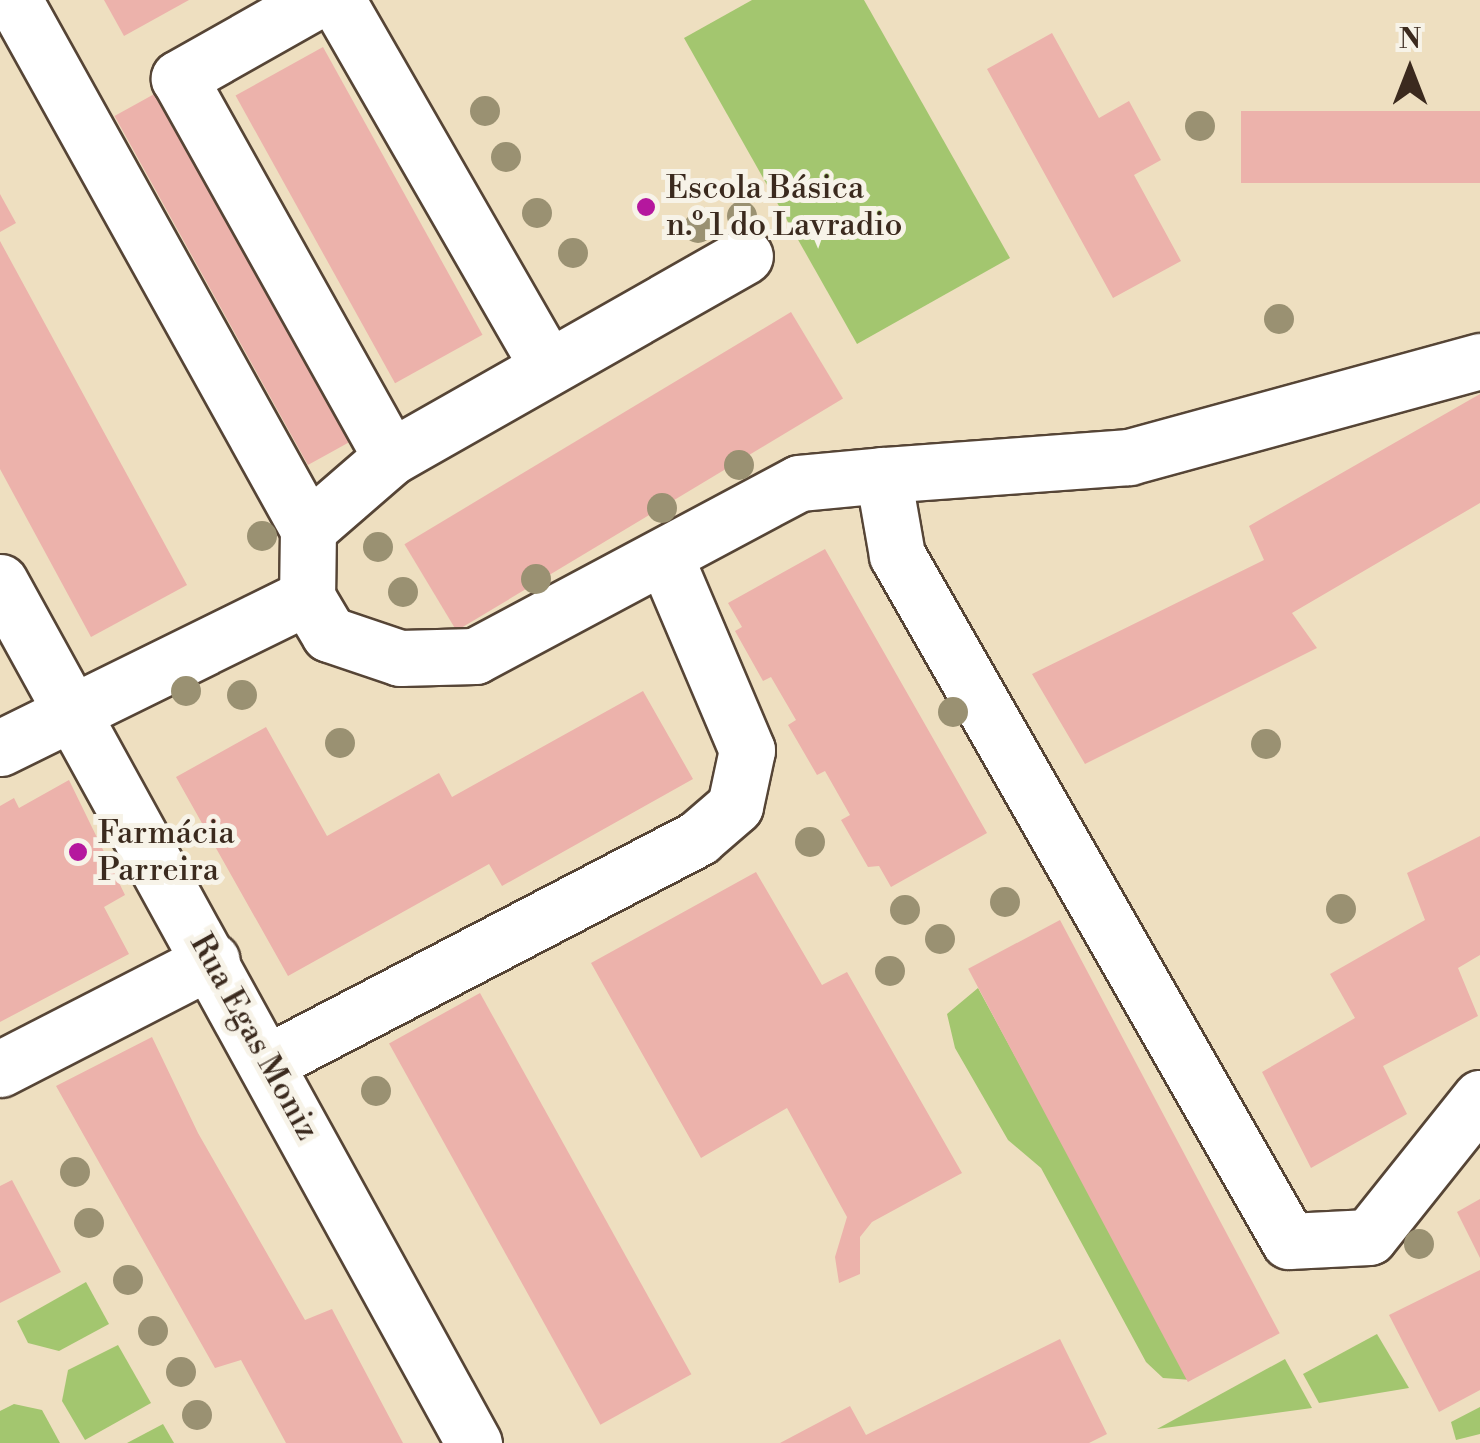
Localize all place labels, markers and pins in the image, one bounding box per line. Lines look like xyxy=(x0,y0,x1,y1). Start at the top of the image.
place label: Escola Básica n.º 1 do Lavradio xyxy=(666,170,903,245)
marker: Escola Básica n.º 1 do Lavradio xyxy=(635,196,657,218)
place label: Farmácia Parreira xyxy=(98,815,235,890)
marker: Farmácia Parreira xyxy=(67,841,89,863)

